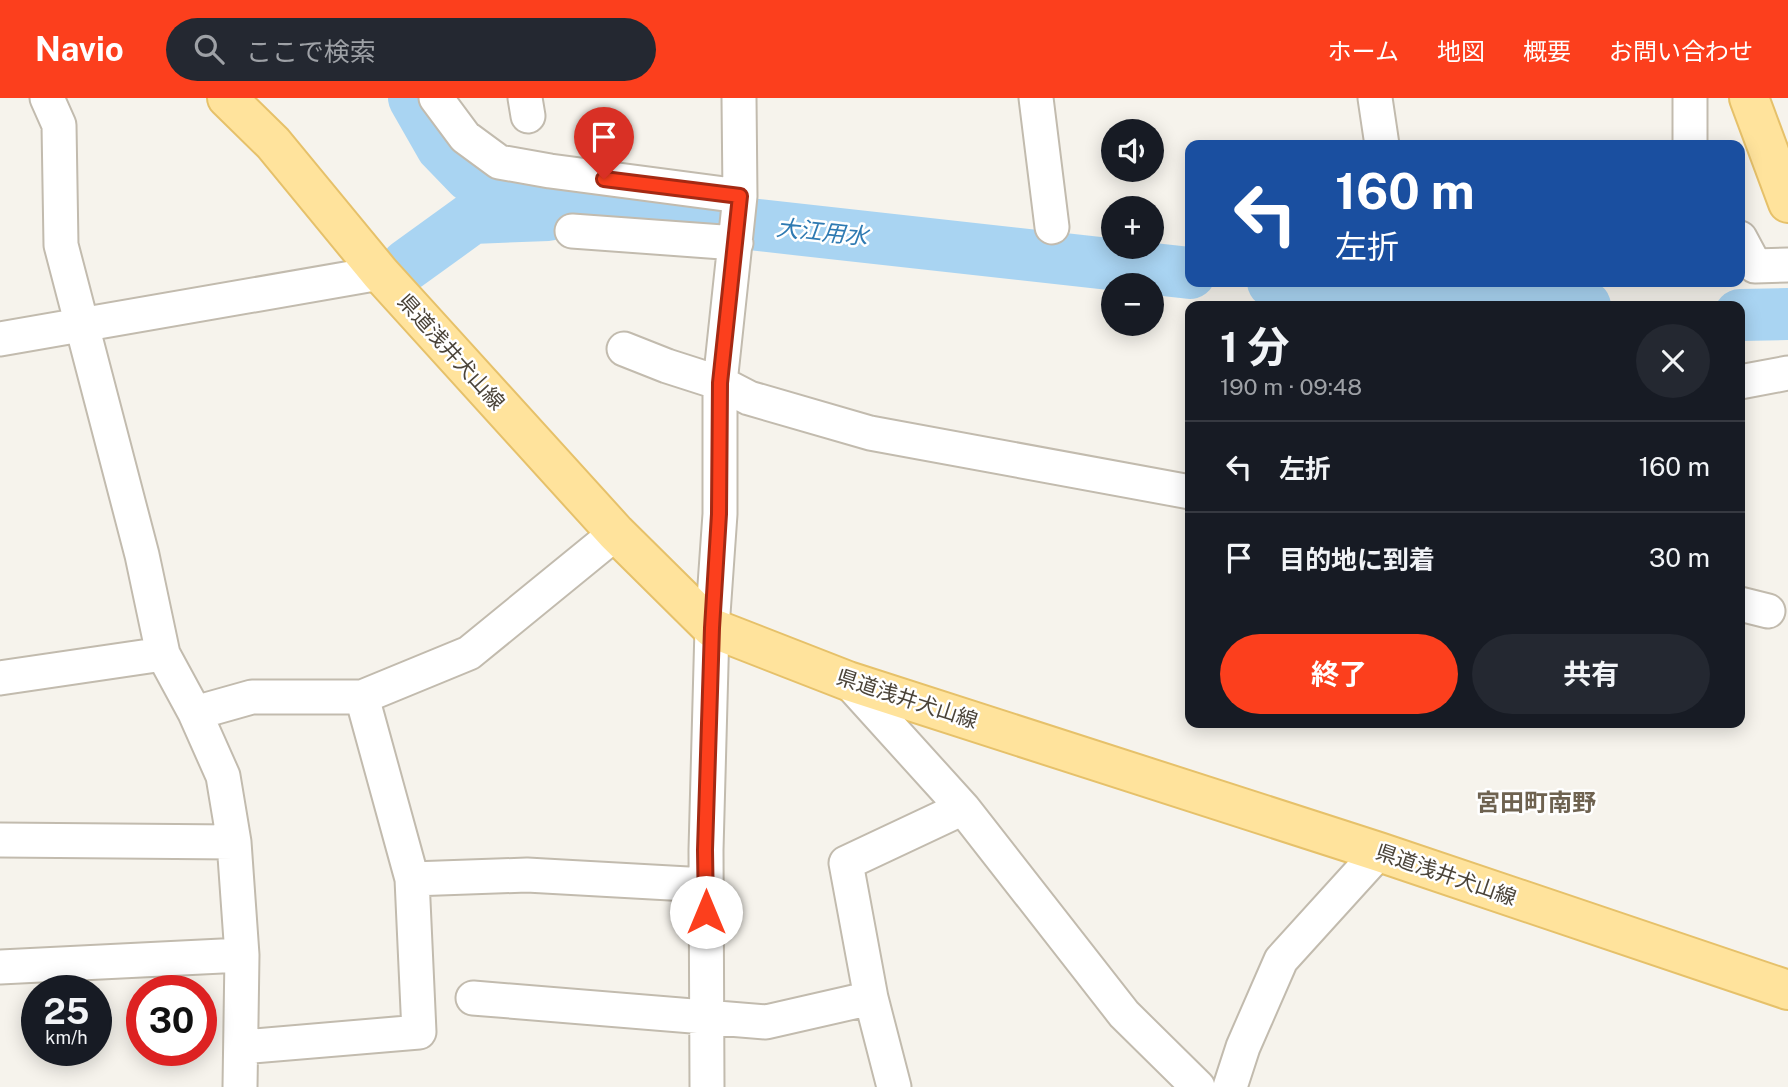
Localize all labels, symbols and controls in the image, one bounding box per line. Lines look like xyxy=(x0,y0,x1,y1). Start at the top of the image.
search box xyxy=(166,18,656,81)
text: Navio xyxy=(35,30,124,68)
icon: search xyxy=(190,30,228,68)
text: ここで検索 xyxy=(246,36,376,67)
text: ホーム xyxy=(1328,37,1399,65)
text: 地図 xyxy=(1437,37,1485,65)
text: 概要 xyxy=(1523,37,1571,65)
text: お問い合わせ xyxy=(1609,37,1753,65)
pin xyxy=(574,107,634,179)
icon: arrive xyxy=(585,118,623,156)
map controls xyxy=(1101,119,1164,336)
button: sound xyxy=(1101,119,1164,182)
text: 160 m xyxy=(1335,162,1475,220)
icon: left xyxy=(1220,168,1311,259)
button: + xyxy=(1101,196,1164,259)
water label: 大江用水 xyxy=(775,213,872,250)
text: 左折 xyxy=(1335,228,1399,265)
button: − xyxy=(1101,273,1164,336)
street label: 県道浅井犬山線 xyxy=(393,289,510,415)
text: 1 分 xyxy=(1220,322,1289,371)
button: close xyxy=(1636,324,1710,398)
text: 190 m · 09:48 xyxy=(1220,373,1362,400)
icon: left xyxy=(1220,448,1258,486)
text: 160 m xyxy=(1639,451,1710,482)
text: 左折 xyxy=(1279,453,1331,484)
icon: arrive xyxy=(1220,539,1258,577)
text: 30 m xyxy=(1649,542,1710,573)
text: 目的地に到着 xyxy=(1279,544,1435,575)
button: 終了 xyxy=(1220,634,1458,714)
button: 共有 xyxy=(1472,634,1710,714)
street label: 県道浅井犬山線 xyxy=(833,664,981,733)
district label: 宮田町南野 xyxy=(1476,788,1596,816)
street label: 県道浅井犬山線 xyxy=(1373,839,1520,910)
position arrow xyxy=(669,875,743,949)
speed limit sign: 30 xyxy=(126,975,217,1066)
text: 25 xyxy=(44,991,89,1032)
text: km/h xyxy=(45,1027,88,1048)

